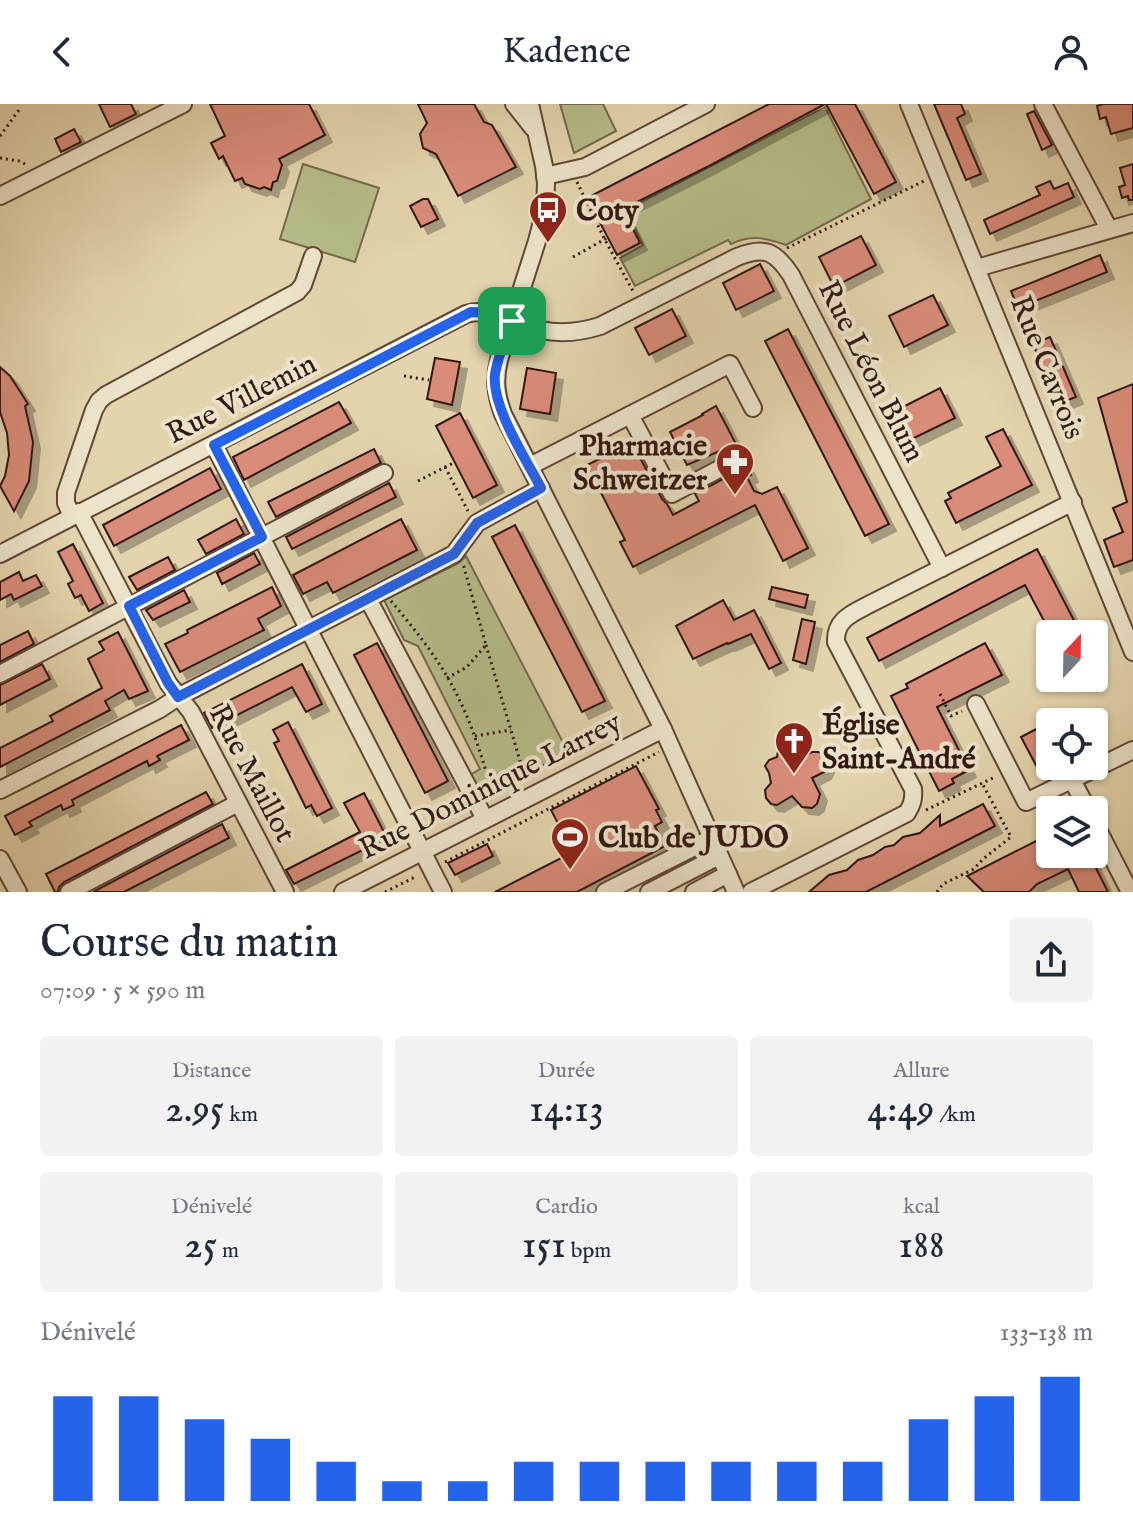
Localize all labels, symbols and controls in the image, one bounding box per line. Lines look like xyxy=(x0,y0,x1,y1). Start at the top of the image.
text: Kadence xyxy=(502,29,631,75)
icon: back xyxy=(40,30,84,74)
icon: person xyxy=(1049,30,1093,74)
bus stop icon: Coty xyxy=(527,189,569,244)
place label: Coty xyxy=(576,193,640,231)
street label: Rue Léon Blum xyxy=(808,275,932,469)
pin xyxy=(478,287,546,355)
street label: Rue Cavrois xyxy=(1000,290,1092,445)
icon: arrive xyxy=(490,299,534,343)
street label: Rue Villemin xyxy=(160,346,323,454)
place label: Pharmacie Schweitzer xyxy=(573,428,708,500)
pharmacy icon: Pharmacie Schweitzer xyxy=(714,441,756,496)
north arrow xyxy=(1036,620,1108,692)
map controls xyxy=(1036,620,1108,868)
street label: Rue Maillot xyxy=(199,699,303,849)
street label: Rue Dominique Larrey xyxy=(353,704,629,869)
place label: Église Saint-André xyxy=(822,705,976,779)
button: locate xyxy=(1036,708,1108,780)
church icon: Église Saint-André xyxy=(773,720,815,775)
button: layers xyxy=(1036,796,1108,868)
sports icon: Club de JUDO xyxy=(549,816,591,871)
place label: Club de JUDO xyxy=(598,820,789,858)
text: Course du matin xyxy=(40,916,338,972)
button: share xyxy=(1009,918,1093,1002)
text: 07:09 · 5 × 590 m xyxy=(40,974,205,1007)
text: Distance xyxy=(172,1057,251,1085)
text: Durée xyxy=(538,1057,595,1085)
text: Allure xyxy=(893,1057,950,1085)
text: 2.95 xyxy=(165,1085,224,1136)
text: 14:13 xyxy=(529,1085,604,1136)
text: 4:49 xyxy=(867,1085,935,1136)
text: km xyxy=(224,1101,258,1129)
text: /km xyxy=(935,1101,976,1129)
text: Dénivelé xyxy=(171,1193,252,1221)
text: Cardio xyxy=(535,1193,598,1221)
text: kcal xyxy=(903,1193,940,1221)
text: 25 xyxy=(184,1221,217,1272)
text: 151 xyxy=(522,1221,566,1272)
text: 188 xyxy=(898,1221,945,1272)
text: m xyxy=(217,1237,239,1265)
text: bpm xyxy=(566,1237,611,1265)
text: Dénivelé xyxy=(40,1316,136,1349)
text: 133–138 m xyxy=(1000,1316,1093,1349)

